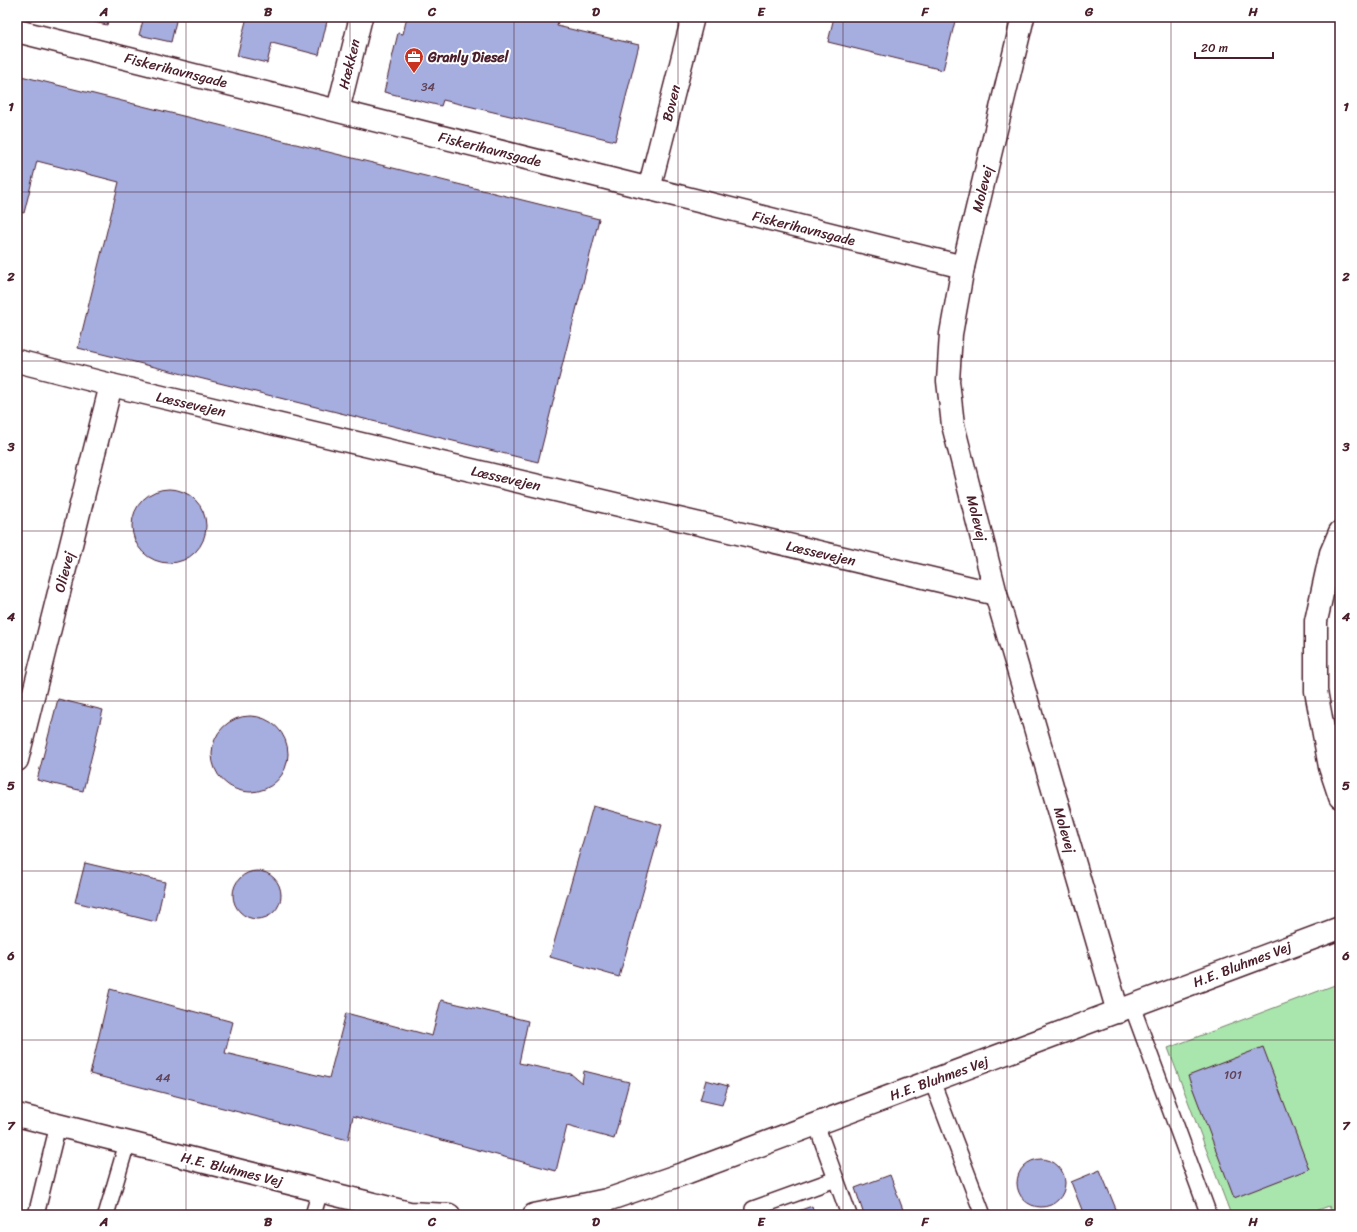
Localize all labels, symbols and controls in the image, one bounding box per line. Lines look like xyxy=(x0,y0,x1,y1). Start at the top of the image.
text: A xyxy=(99,0,108,23)
text: B xyxy=(264,0,273,23)
text: C xyxy=(427,0,437,23)
text: D xyxy=(592,0,600,23)
text: E xyxy=(757,0,766,23)
text: F xyxy=(920,0,929,23)
text: G xyxy=(1084,0,1094,23)
text: H xyxy=(1247,0,1258,23)
scale bar xyxy=(1195,34,1273,60)
street label: Hækken xyxy=(331,36,368,92)
text: 20 m xyxy=(1201,37,1228,59)
place label: Granly Diesel xyxy=(427,45,510,70)
street label: Fiskerihavnsgade xyxy=(122,46,230,95)
office icon: Granly Diesel xyxy=(403,46,425,74)
house number: 34 xyxy=(421,76,436,98)
street label: Boven xyxy=(655,82,688,124)
text: 1 xyxy=(8,95,14,118)
text: 1 xyxy=(1343,95,1349,118)
street label: Fiskerihavnsgade xyxy=(436,125,544,174)
street label: Molevej xyxy=(965,162,1001,215)
street label: Fiskerihavnsgade xyxy=(750,204,858,253)
text: 2 xyxy=(6,265,15,288)
text: 2 xyxy=(1341,265,1350,288)
street label: Læssevejen xyxy=(154,384,229,425)
text: 3 xyxy=(6,435,15,458)
text: 3 xyxy=(1341,435,1350,458)
street label: Læssevejen xyxy=(469,458,544,499)
street label: Molevej xyxy=(959,492,995,545)
street label: Læssevejen xyxy=(784,533,859,574)
street label: Olievej xyxy=(47,548,82,595)
text: 4 xyxy=(6,605,16,628)
text: 4 xyxy=(1341,605,1351,628)
text: 5 xyxy=(7,774,15,797)
text: 5 xyxy=(1342,774,1350,797)
street label: Molevej xyxy=(1046,804,1083,857)
street label: H.E. Bluhmes Vej xyxy=(1189,934,1296,995)
text: 6 xyxy=(6,944,15,967)
text: 6 xyxy=(1341,944,1350,967)
street label: H.E. Bluhmes Vej xyxy=(886,1049,993,1108)
house number: 101 xyxy=(1224,1064,1242,1086)
house number: 44 xyxy=(155,1067,171,1089)
text: 7 xyxy=(7,1114,16,1137)
text: 7 xyxy=(1342,1114,1351,1137)
street label: H.E. Bluhmes Vej xyxy=(178,1145,286,1194)
text: A xyxy=(99,1210,108,1232)
text: B xyxy=(264,1210,273,1232)
text: C xyxy=(427,1210,437,1232)
text: D xyxy=(592,1210,600,1232)
text: E xyxy=(757,1210,766,1232)
text: F xyxy=(920,1210,929,1232)
text: G xyxy=(1084,1210,1094,1232)
text: H xyxy=(1247,1210,1258,1232)

